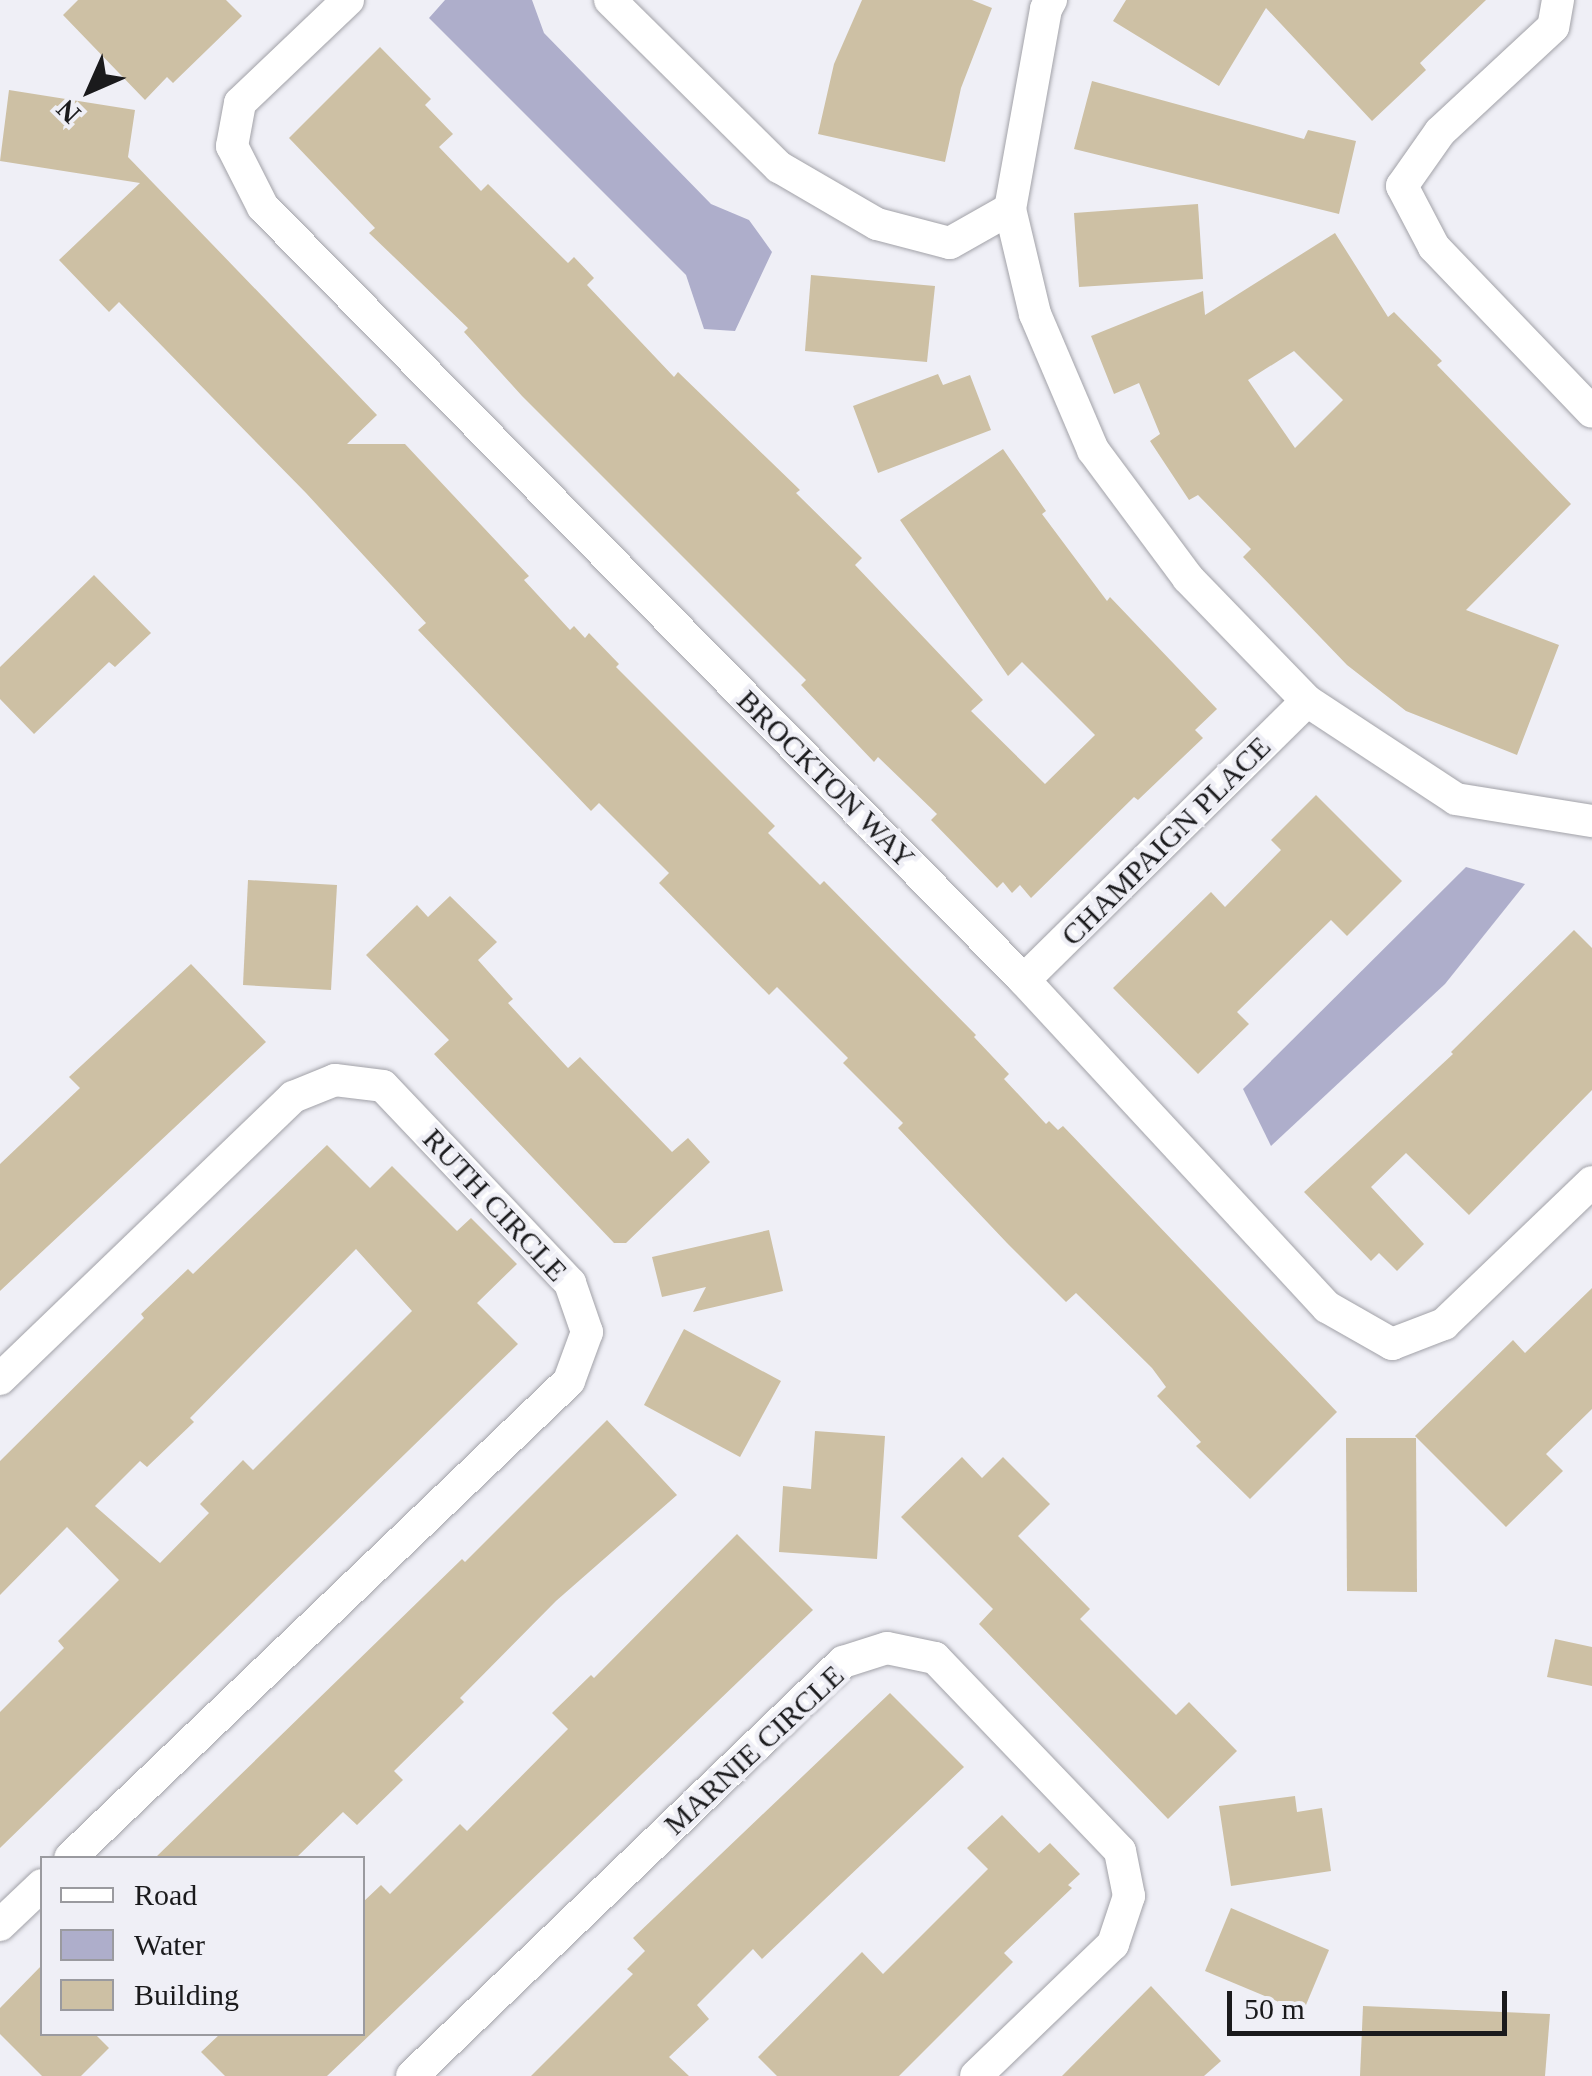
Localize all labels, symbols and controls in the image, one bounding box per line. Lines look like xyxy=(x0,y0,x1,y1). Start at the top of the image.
north arrow xyxy=(40,40,140,140)
text: N xyxy=(50,93,87,130)
street label: BROCKTON WAY xyxy=(729,682,923,876)
street label: CHAMPAIGN PLACE xyxy=(1054,729,1278,953)
street label: RUTH CIRCLE xyxy=(415,1121,575,1289)
street label: MARNIE CIRCLE xyxy=(657,1658,851,1842)
legend xyxy=(40,1856,365,2036)
text: Road xyxy=(134,1878,197,1911)
text: Water xyxy=(134,1928,205,1961)
scale bar xyxy=(1232,1971,1512,2033)
text: Building xyxy=(134,1978,239,2011)
text: 50 m xyxy=(1244,1992,1305,2025)

